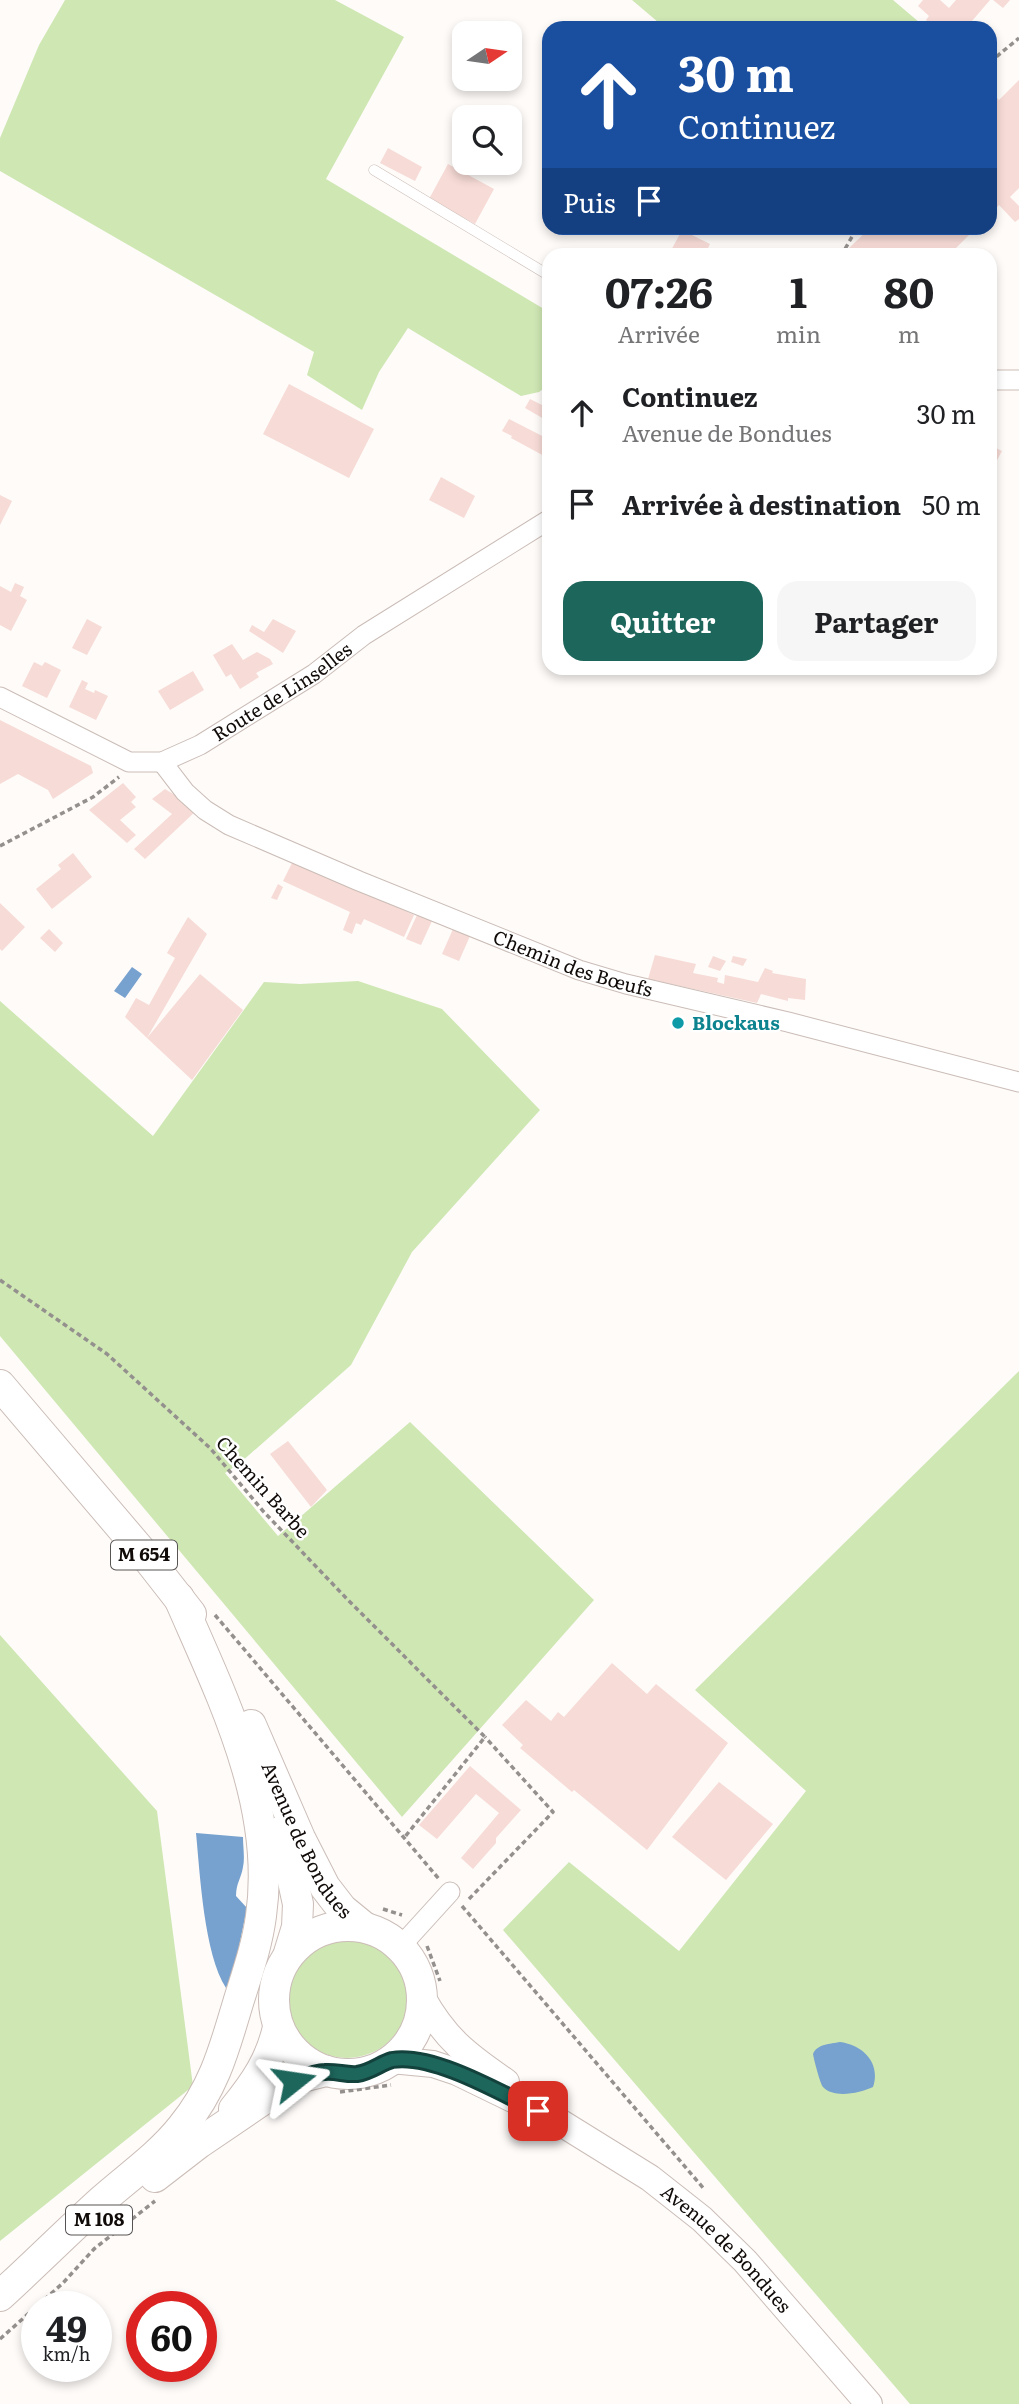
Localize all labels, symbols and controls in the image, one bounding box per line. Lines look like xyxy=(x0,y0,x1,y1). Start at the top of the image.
north arrow xyxy=(452,21,522,91)
map controls xyxy=(452,21,522,175)
text: 30 m xyxy=(678,34,794,107)
icon: ahead xyxy=(563,49,654,140)
text: Continuez xyxy=(678,101,835,149)
button: search xyxy=(452,105,522,175)
text: Puis xyxy=(563,182,616,221)
icon: arrive xyxy=(630,182,668,220)
text: 07:26 xyxy=(605,259,713,321)
text: 1 xyxy=(790,259,807,321)
text: 80 xyxy=(884,259,934,321)
text: Arrivée xyxy=(618,316,700,350)
text: min xyxy=(776,316,821,350)
text: m xyxy=(898,316,920,350)
text: Continuez xyxy=(622,376,758,415)
text: 30 m xyxy=(916,393,976,432)
icon: ahead xyxy=(563,394,601,432)
text: Avenue de Bondues xyxy=(622,415,832,449)
text: Arrivée à destination xyxy=(622,484,901,523)
text: 50 m xyxy=(922,484,981,523)
icon: arrive xyxy=(563,485,601,523)
button: Quitter xyxy=(563,581,763,661)
button: Partager xyxy=(777,581,976,661)
street label: Route de Linselles xyxy=(206,635,357,747)
street label: Chemin des Bœufs xyxy=(489,922,656,1003)
place label: Blockaus xyxy=(692,1008,780,1036)
marker: Blockaus xyxy=(670,1015,686,1031)
street label: Chemin Barbe xyxy=(210,1429,317,1544)
road number: M 654 xyxy=(111,1540,177,1570)
street label: Avenue de Bondues xyxy=(256,1757,358,1925)
position arrow xyxy=(257,2044,331,2118)
pin xyxy=(508,2081,568,2141)
icon: arrive xyxy=(519,2092,557,2130)
street label: Avenue de Bondues xyxy=(656,2177,799,2318)
road number: M 108 xyxy=(66,2206,132,2234)
speed limit sign: 60 xyxy=(126,2291,217,2382)
text: 49 xyxy=(46,2301,87,2353)
text: km/h xyxy=(43,2340,90,2367)

